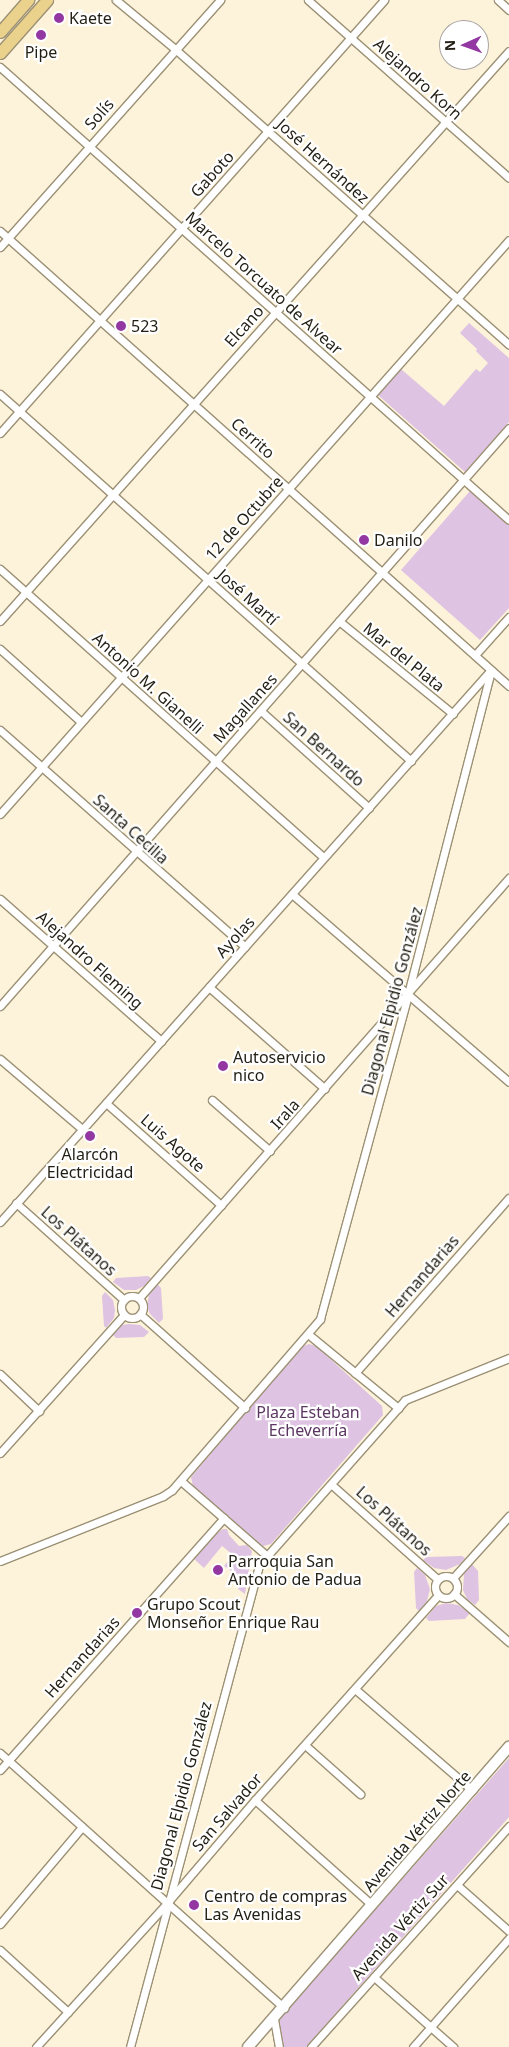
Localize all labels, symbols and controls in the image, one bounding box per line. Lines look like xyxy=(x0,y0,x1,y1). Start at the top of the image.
place label: Kaete xyxy=(69,8,112,28)
marker: Kaete xyxy=(53,12,65,24)
north arrow xyxy=(439,20,489,70)
marker: Pipe xyxy=(35,29,47,41)
street label: Alejandro Korn xyxy=(370,34,466,124)
text: N xyxy=(440,39,459,52)
place label: Pipe xyxy=(25,42,57,62)
street label: Solís xyxy=(80,95,118,133)
street label: José Hernández xyxy=(273,115,373,207)
street label: Gaboto xyxy=(186,147,238,201)
street label: Marcelo Torcuato de Alvear xyxy=(182,207,346,359)
street label: Elcano xyxy=(220,301,268,351)
place label: 523 xyxy=(131,316,158,336)
marker: 523 xyxy=(115,320,127,332)
street label: Cerrito xyxy=(227,413,279,463)
street label: 12 de Octubre xyxy=(201,472,287,564)
place label: Danilo xyxy=(374,530,422,550)
marker: Danilo xyxy=(358,534,370,546)
street label: José Martí xyxy=(214,565,282,629)
street label: Mar del Plata xyxy=(360,618,448,696)
street label: Antonio M. Gianelli xyxy=(89,628,207,738)
street label: Magallanes xyxy=(209,670,281,746)
street label: San Bernardo xyxy=(279,708,369,790)
street label: Santa Cecilia xyxy=(89,790,173,868)
street label: Diagonal Elpidio González xyxy=(358,905,426,1097)
street label: Alejandro Fleming xyxy=(33,907,147,1013)
street label: Ayolas xyxy=(212,912,258,962)
place label: Autoservicio nico xyxy=(233,1047,326,1085)
marker: Autoservicio nico xyxy=(217,1060,229,1072)
street label: Irala xyxy=(267,1095,303,1133)
street label: Luis Agote xyxy=(137,1110,209,1176)
marker: Alarcón Electricidad xyxy=(84,1130,96,1142)
place label: Alarcón Electricidad xyxy=(47,1144,133,1182)
street label: Los Plátanos xyxy=(37,1202,121,1280)
street label: Hernandarias xyxy=(381,1231,463,1321)
park label: Plaza Esteban Echeverría xyxy=(256,1402,360,1440)
street label: Los Plátanos xyxy=(352,1482,436,1560)
place label: Parroquia San Antonio de Padua xyxy=(228,1551,362,1589)
marker: Parroquia San Antonio de Padua xyxy=(212,1564,224,1576)
place label: Grupo Scout Monseñor Enrique Rau xyxy=(147,1594,319,1632)
marker: Grupo Scout Monseñor Enrique Rau xyxy=(131,1607,143,1619)
street label: Hernandarias xyxy=(41,1613,123,1701)
street label: Diagonal Elpidio González xyxy=(147,1700,215,1892)
street label: Avenida Vértiz Norte xyxy=(359,1767,475,1895)
street label: San Salvador xyxy=(188,1769,266,1855)
street label: Avenida Vértiz Sur xyxy=(347,1870,453,1984)
place label: Centro de compras Las Avenidas xyxy=(204,1886,347,1924)
marker: Centro de compras Las Avenidas xyxy=(188,1899,200,1911)

